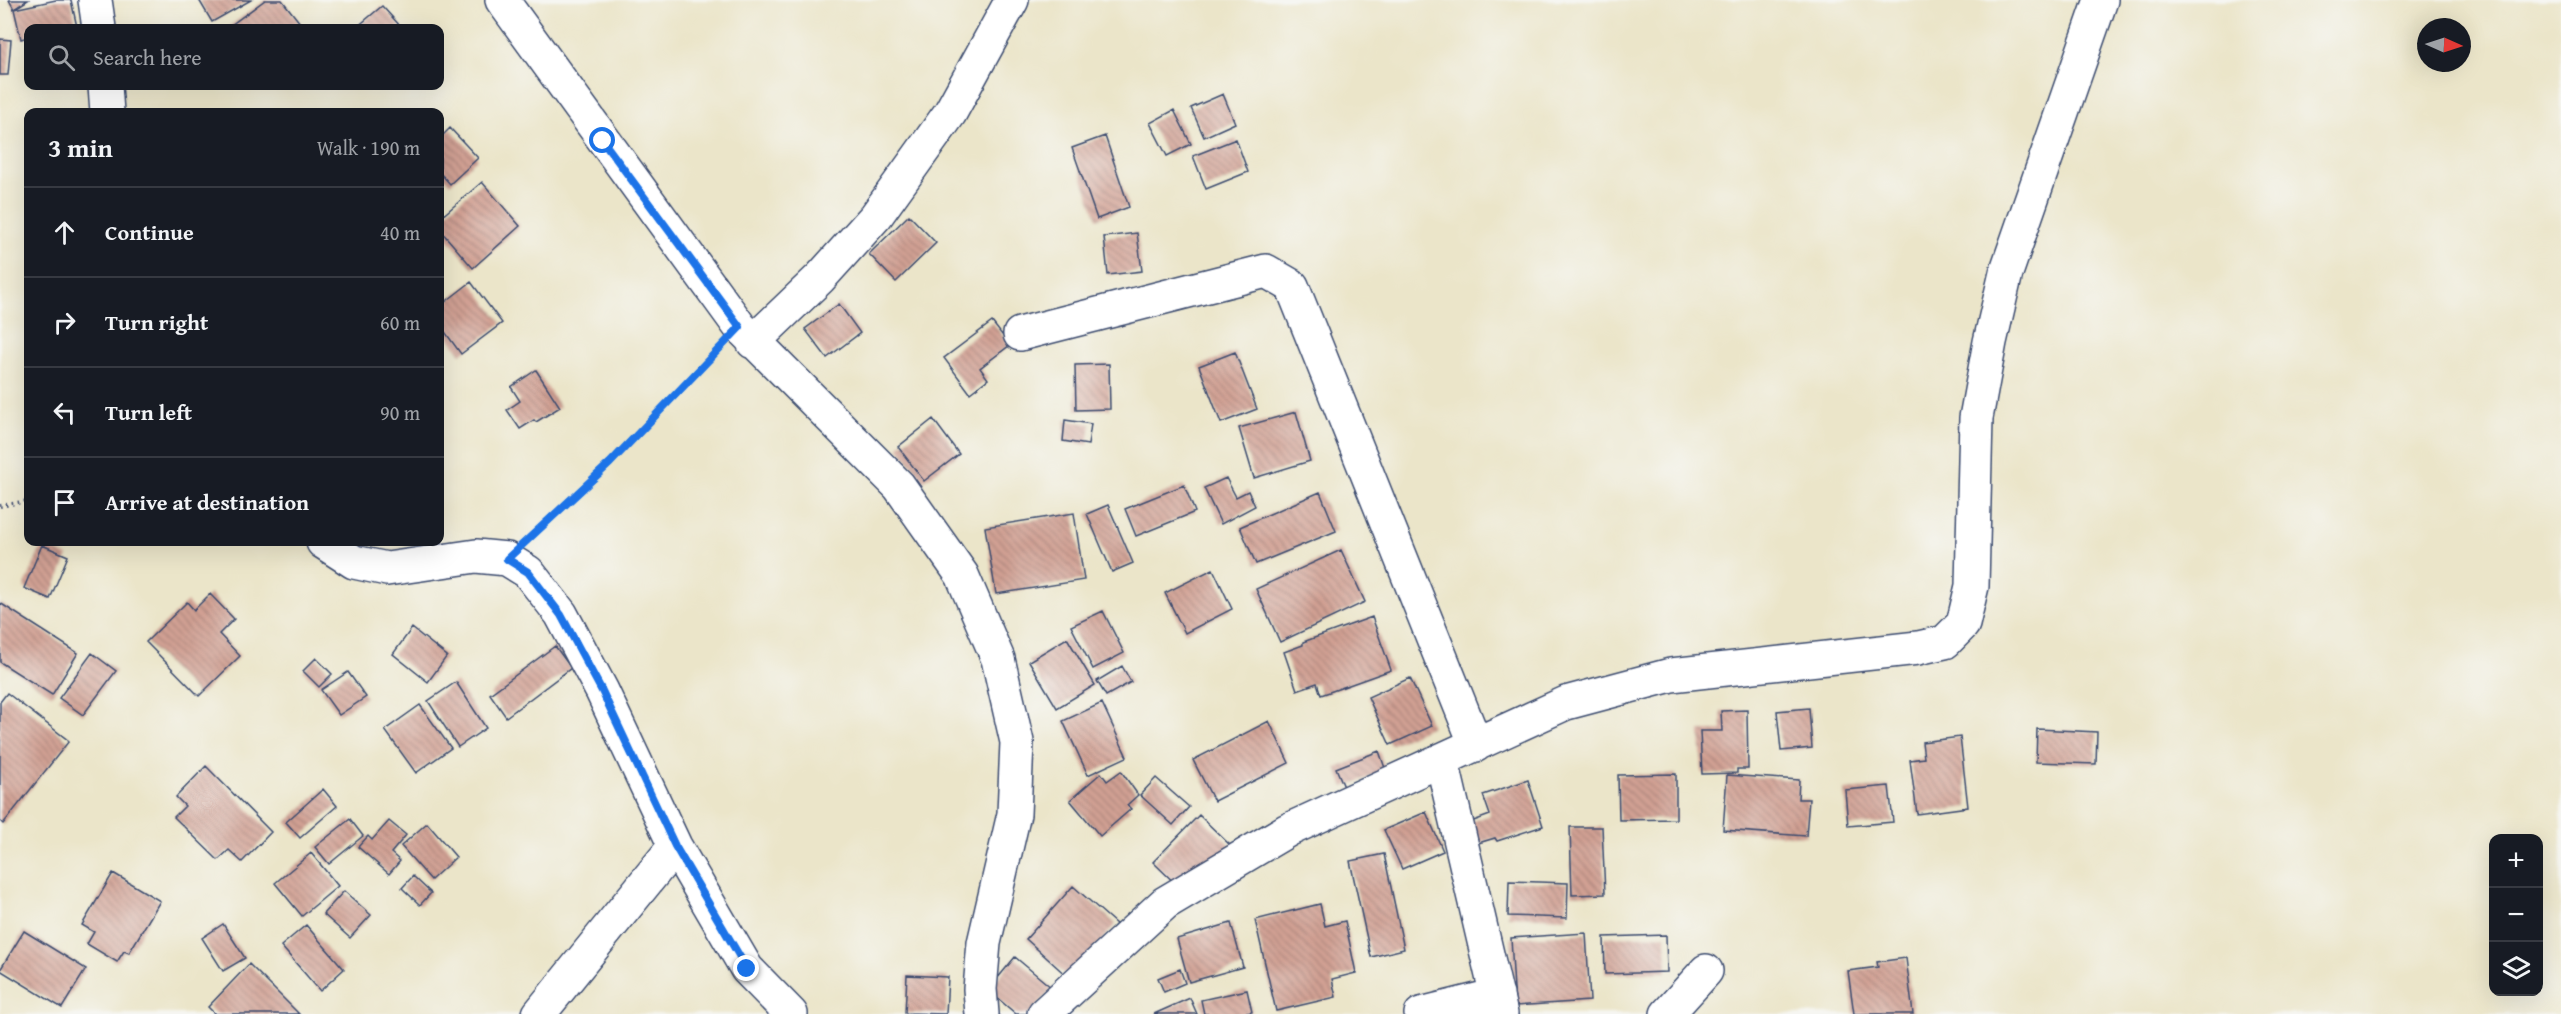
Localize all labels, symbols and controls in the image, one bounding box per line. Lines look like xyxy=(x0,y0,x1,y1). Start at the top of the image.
north arrow xyxy=(2417,18,2471,72)
search box xyxy=(24,24,444,90)
icon: search xyxy=(45,41,78,74)
text: Search here xyxy=(93,41,202,73)
route start xyxy=(589,127,615,153)
text: 3 min xyxy=(48,128,113,167)
text: Walk · 190 m xyxy=(317,133,420,162)
icon: ahead xyxy=(48,216,81,249)
text: Continue xyxy=(105,216,194,248)
text: 40 m xyxy=(380,218,420,247)
icon: right xyxy=(48,306,81,339)
text: Turn right xyxy=(105,306,208,338)
text: 60 m xyxy=(380,308,420,337)
icon: left xyxy=(48,396,81,429)
text: Turn left xyxy=(105,396,192,428)
text: 90 m xyxy=(380,398,420,427)
icon: arrive xyxy=(48,486,81,519)
text: Arrive at destination xyxy=(105,486,309,518)
map controls xyxy=(2489,834,2543,996)
button: + xyxy=(2489,834,2543,888)
button: − xyxy=(2489,888,2543,942)
button: layers xyxy=(2489,942,2543,996)
route end xyxy=(733,955,759,981)

